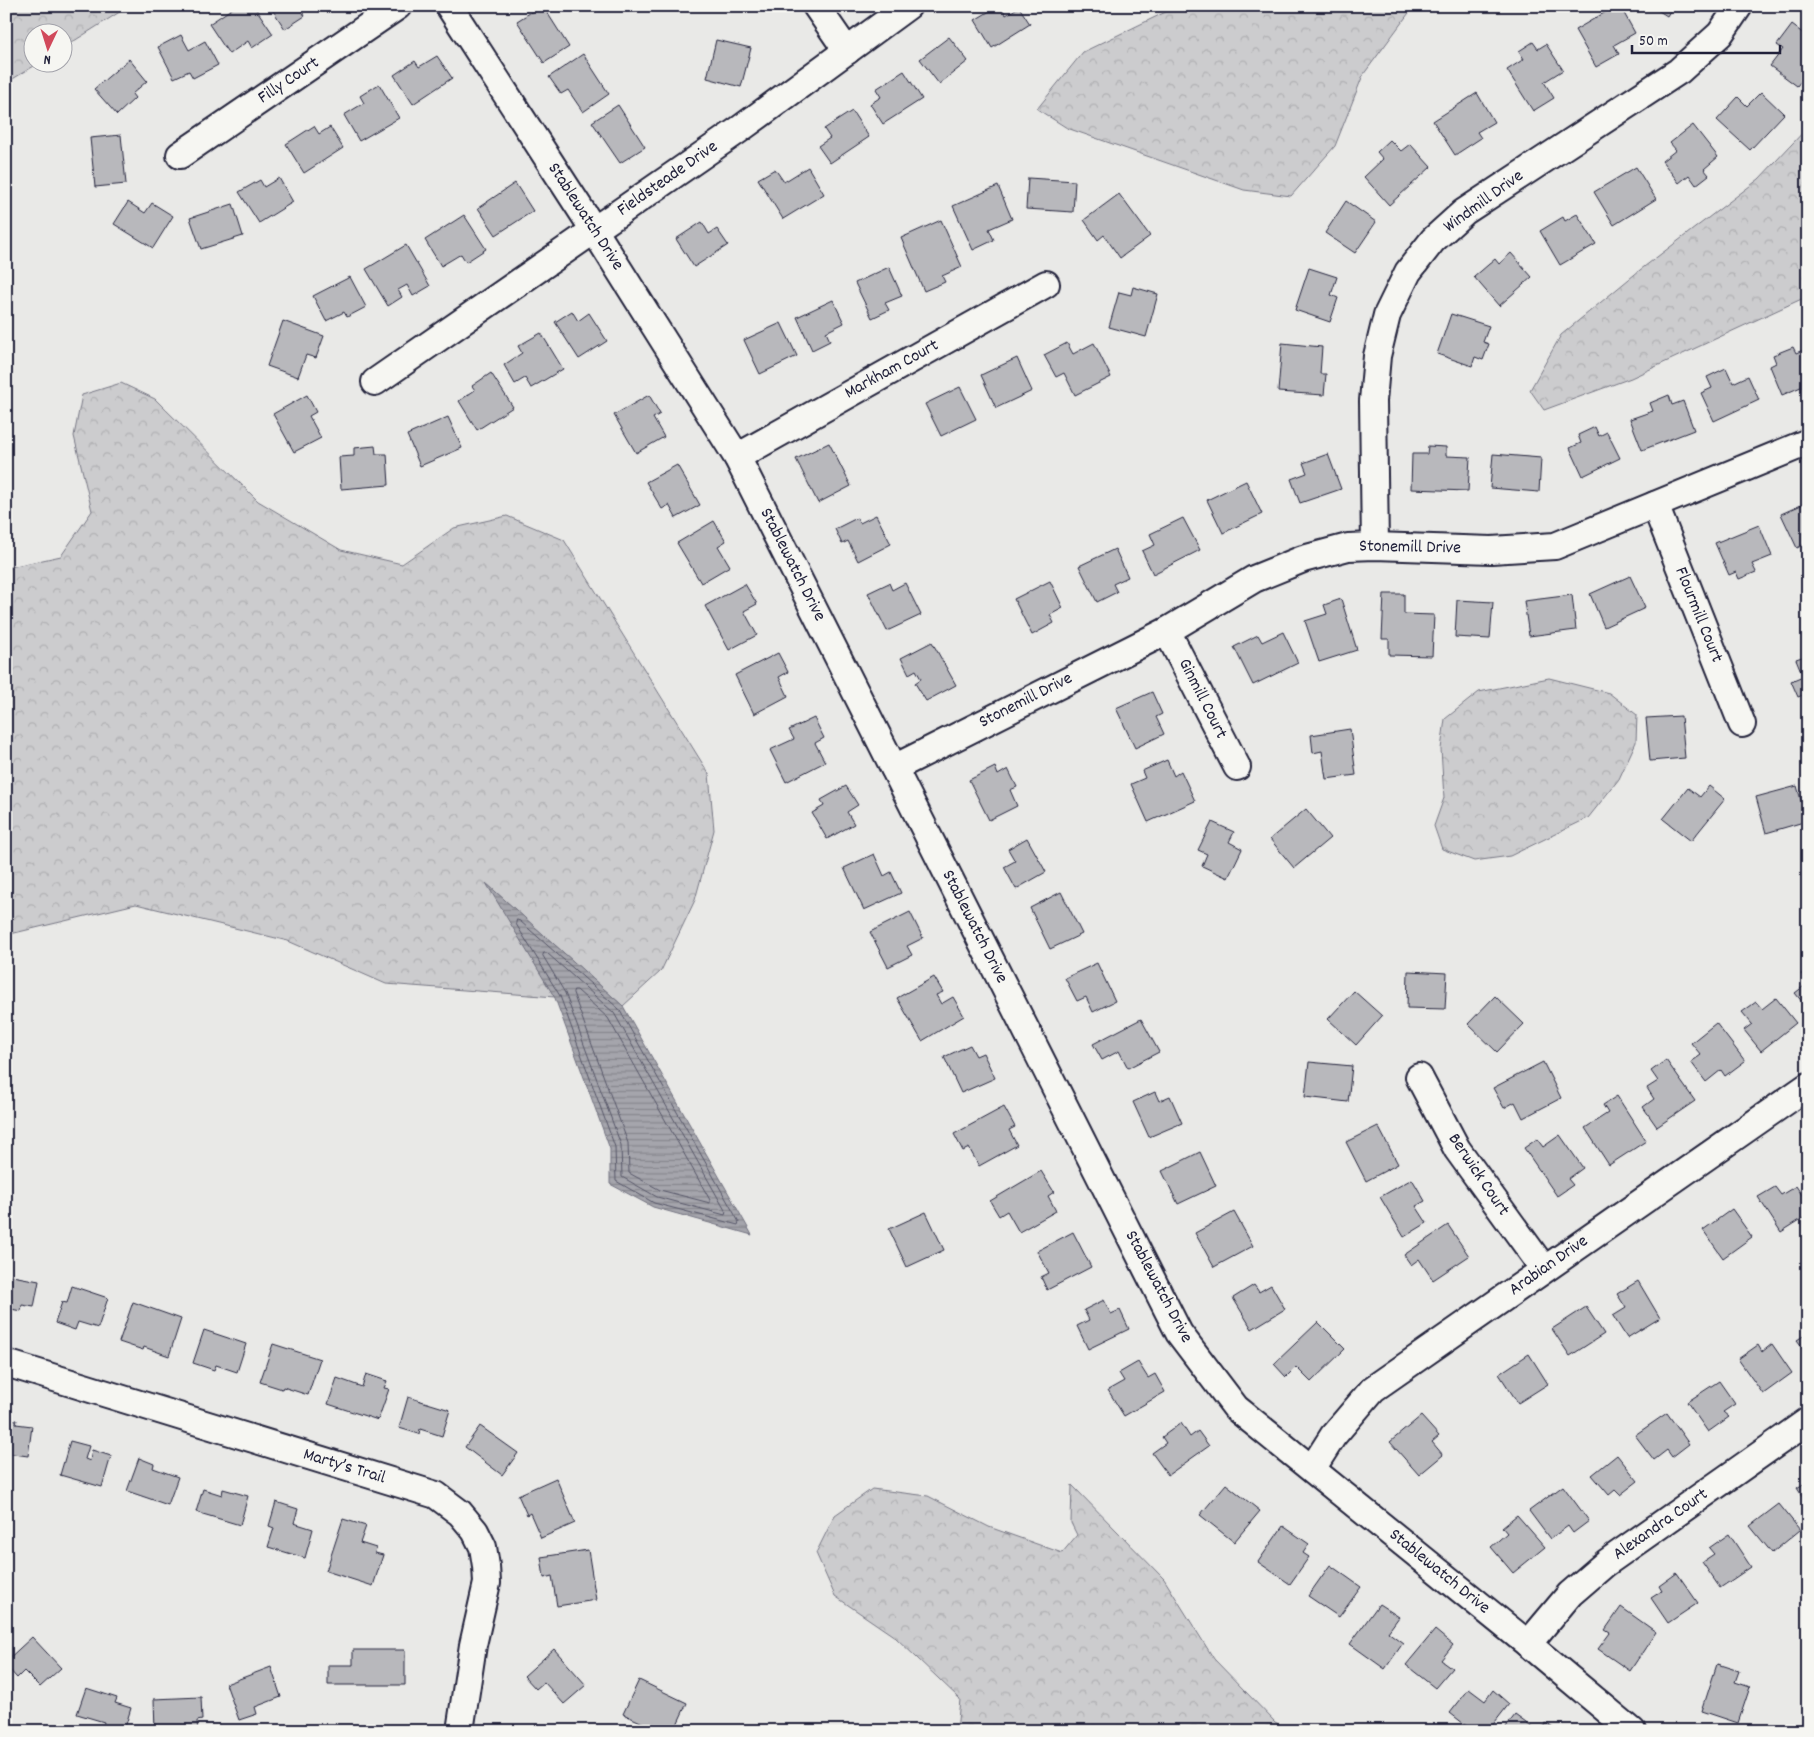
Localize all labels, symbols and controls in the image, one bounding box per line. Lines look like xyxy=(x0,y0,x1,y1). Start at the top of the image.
north arrow xyxy=(22,22,72,72)
scale bar xyxy=(1632,22,1779,54)
text: 50 m xyxy=(1639,31,1668,53)
text: N xyxy=(43,49,51,69)
street label: Filly Court xyxy=(253,51,325,111)
street label: Fieldsteade Drive xyxy=(613,135,723,223)
street label: Stablewatch Drive xyxy=(541,158,629,276)
street label: Windmill Drive xyxy=(1439,164,1529,240)
street label: Markham Court xyxy=(840,334,944,406)
street label: Stablewatch Drive xyxy=(753,504,831,626)
street label: Stonemill Drive xyxy=(1359,535,1461,561)
street label: Flourmill Court xyxy=(1667,563,1729,667)
street label: Ginmill Court xyxy=(1171,655,1233,744)
street label: Stonemill Drive xyxy=(975,667,1077,735)
street label: Stablewatch Drive xyxy=(935,866,1013,988)
street label: Berwick Court xyxy=(1441,1129,1515,1222)
street label: Stablewatch Drive xyxy=(1118,1226,1198,1348)
street label: Arabian Drive xyxy=(1504,1229,1594,1303)
street label: Marty’s Trail xyxy=(300,1443,389,1492)
street label: Alexandra Court xyxy=(1608,1483,1714,1567)
street label: Stablewatch Drive xyxy=(1383,1523,1495,1621)

